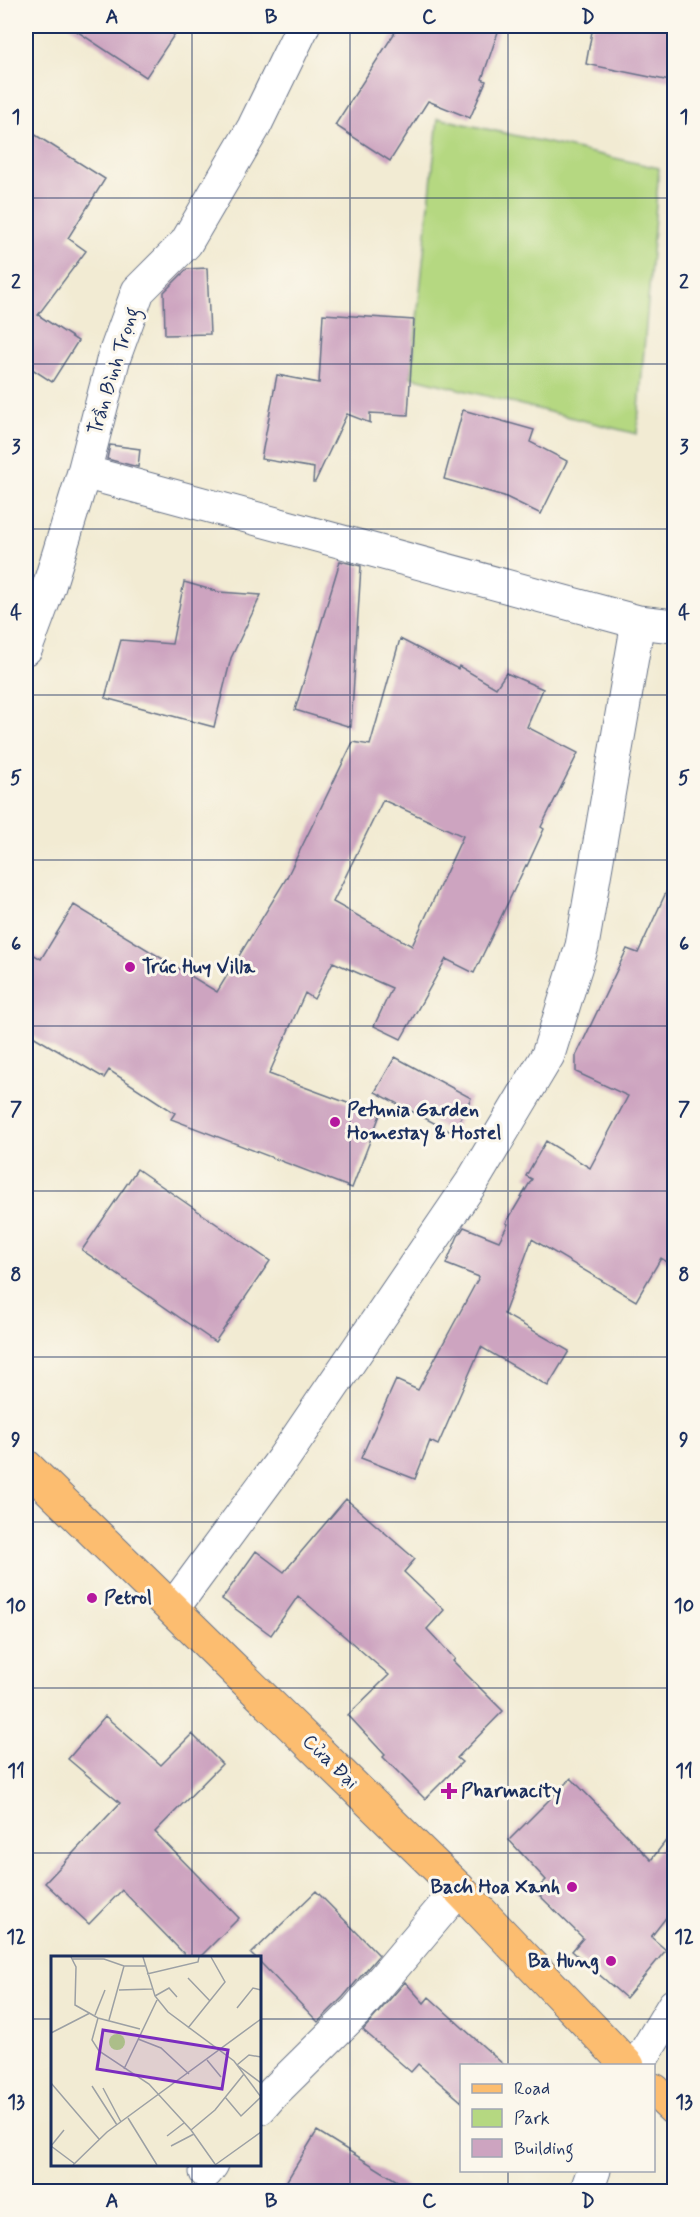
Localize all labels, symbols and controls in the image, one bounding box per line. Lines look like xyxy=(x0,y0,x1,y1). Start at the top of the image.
text: A xyxy=(105,4,119,31)
text: B xyxy=(265,4,278,31)
text: C xyxy=(422,4,437,31)
text: D xyxy=(581,4,595,31)
text: 1 xyxy=(12,104,20,131)
text: 1 xyxy=(680,104,688,131)
text: 2 xyxy=(11,269,21,296)
text: 2 xyxy=(679,269,689,296)
street label: Trần Bình Trọng xyxy=(82,304,148,439)
text: 3 xyxy=(11,434,21,461)
text: 3 xyxy=(679,434,689,461)
text: 4 xyxy=(10,600,22,627)
text: 4 xyxy=(678,600,690,627)
text: 5 xyxy=(10,765,22,792)
text: 5 xyxy=(678,765,690,792)
text: 6 xyxy=(11,931,21,958)
text: 6 xyxy=(679,931,689,958)
place label: Trúc Huy Villa xyxy=(142,954,256,981)
marker: Trúc Huy Villa xyxy=(123,960,137,974)
text: 7 xyxy=(10,1096,22,1123)
text: 7 xyxy=(678,1096,690,1123)
place label: Petunia Garden Homestay & Hostel xyxy=(347,1097,502,1147)
marker: Petunia Garden Homestay & Hostel xyxy=(328,1115,342,1129)
text: 8 xyxy=(10,1262,22,1289)
text: 8 xyxy=(678,1262,690,1289)
text: 9 xyxy=(11,1427,21,1454)
text: 9 xyxy=(679,1427,689,1454)
place label: Petrol xyxy=(104,1585,152,1612)
marker: Petrol xyxy=(85,1591,99,1605)
text: 10 xyxy=(6,1593,26,1620)
text: 10 xyxy=(674,1593,694,1620)
street label: Cửa Đại xyxy=(296,1728,364,1796)
text: 11 xyxy=(7,1758,25,1785)
text: 11 xyxy=(675,1758,693,1785)
place label: Pharmacity xyxy=(461,1778,561,1805)
marker: Pharmacity xyxy=(442,1784,456,1798)
place label: Bach Hoa Xanh xyxy=(430,1874,560,1901)
marker: Bach Hoa Xanh xyxy=(565,1880,579,1894)
text: 12 xyxy=(6,1924,26,1951)
text: 12 xyxy=(674,1924,694,1951)
place label: Ba Hung xyxy=(528,1948,599,1975)
marker: Ba Hung xyxy=(604,1954,618,1968)
inset map xyxy=(51,1956,261,2166)
legend xyxy=(460,2064,655,2172)
text: Road xyxy=(514,2077,550,2101)
text: 13 xyxy=(7,2089,25,2116)
text: 13 xyxy=(675,2089,693,2116)
text: Park xyxy=(514,2107,550,2131)
text: Building xyxy=(514,2137,574,2163)
text: A xyxy=(105,2188,119,2215)
text: B xyxy=(265,2188,278,2215)
text: C xyxy=(422,2188,437,2215)
text: D xyxy=(581,2188,595,2215)

